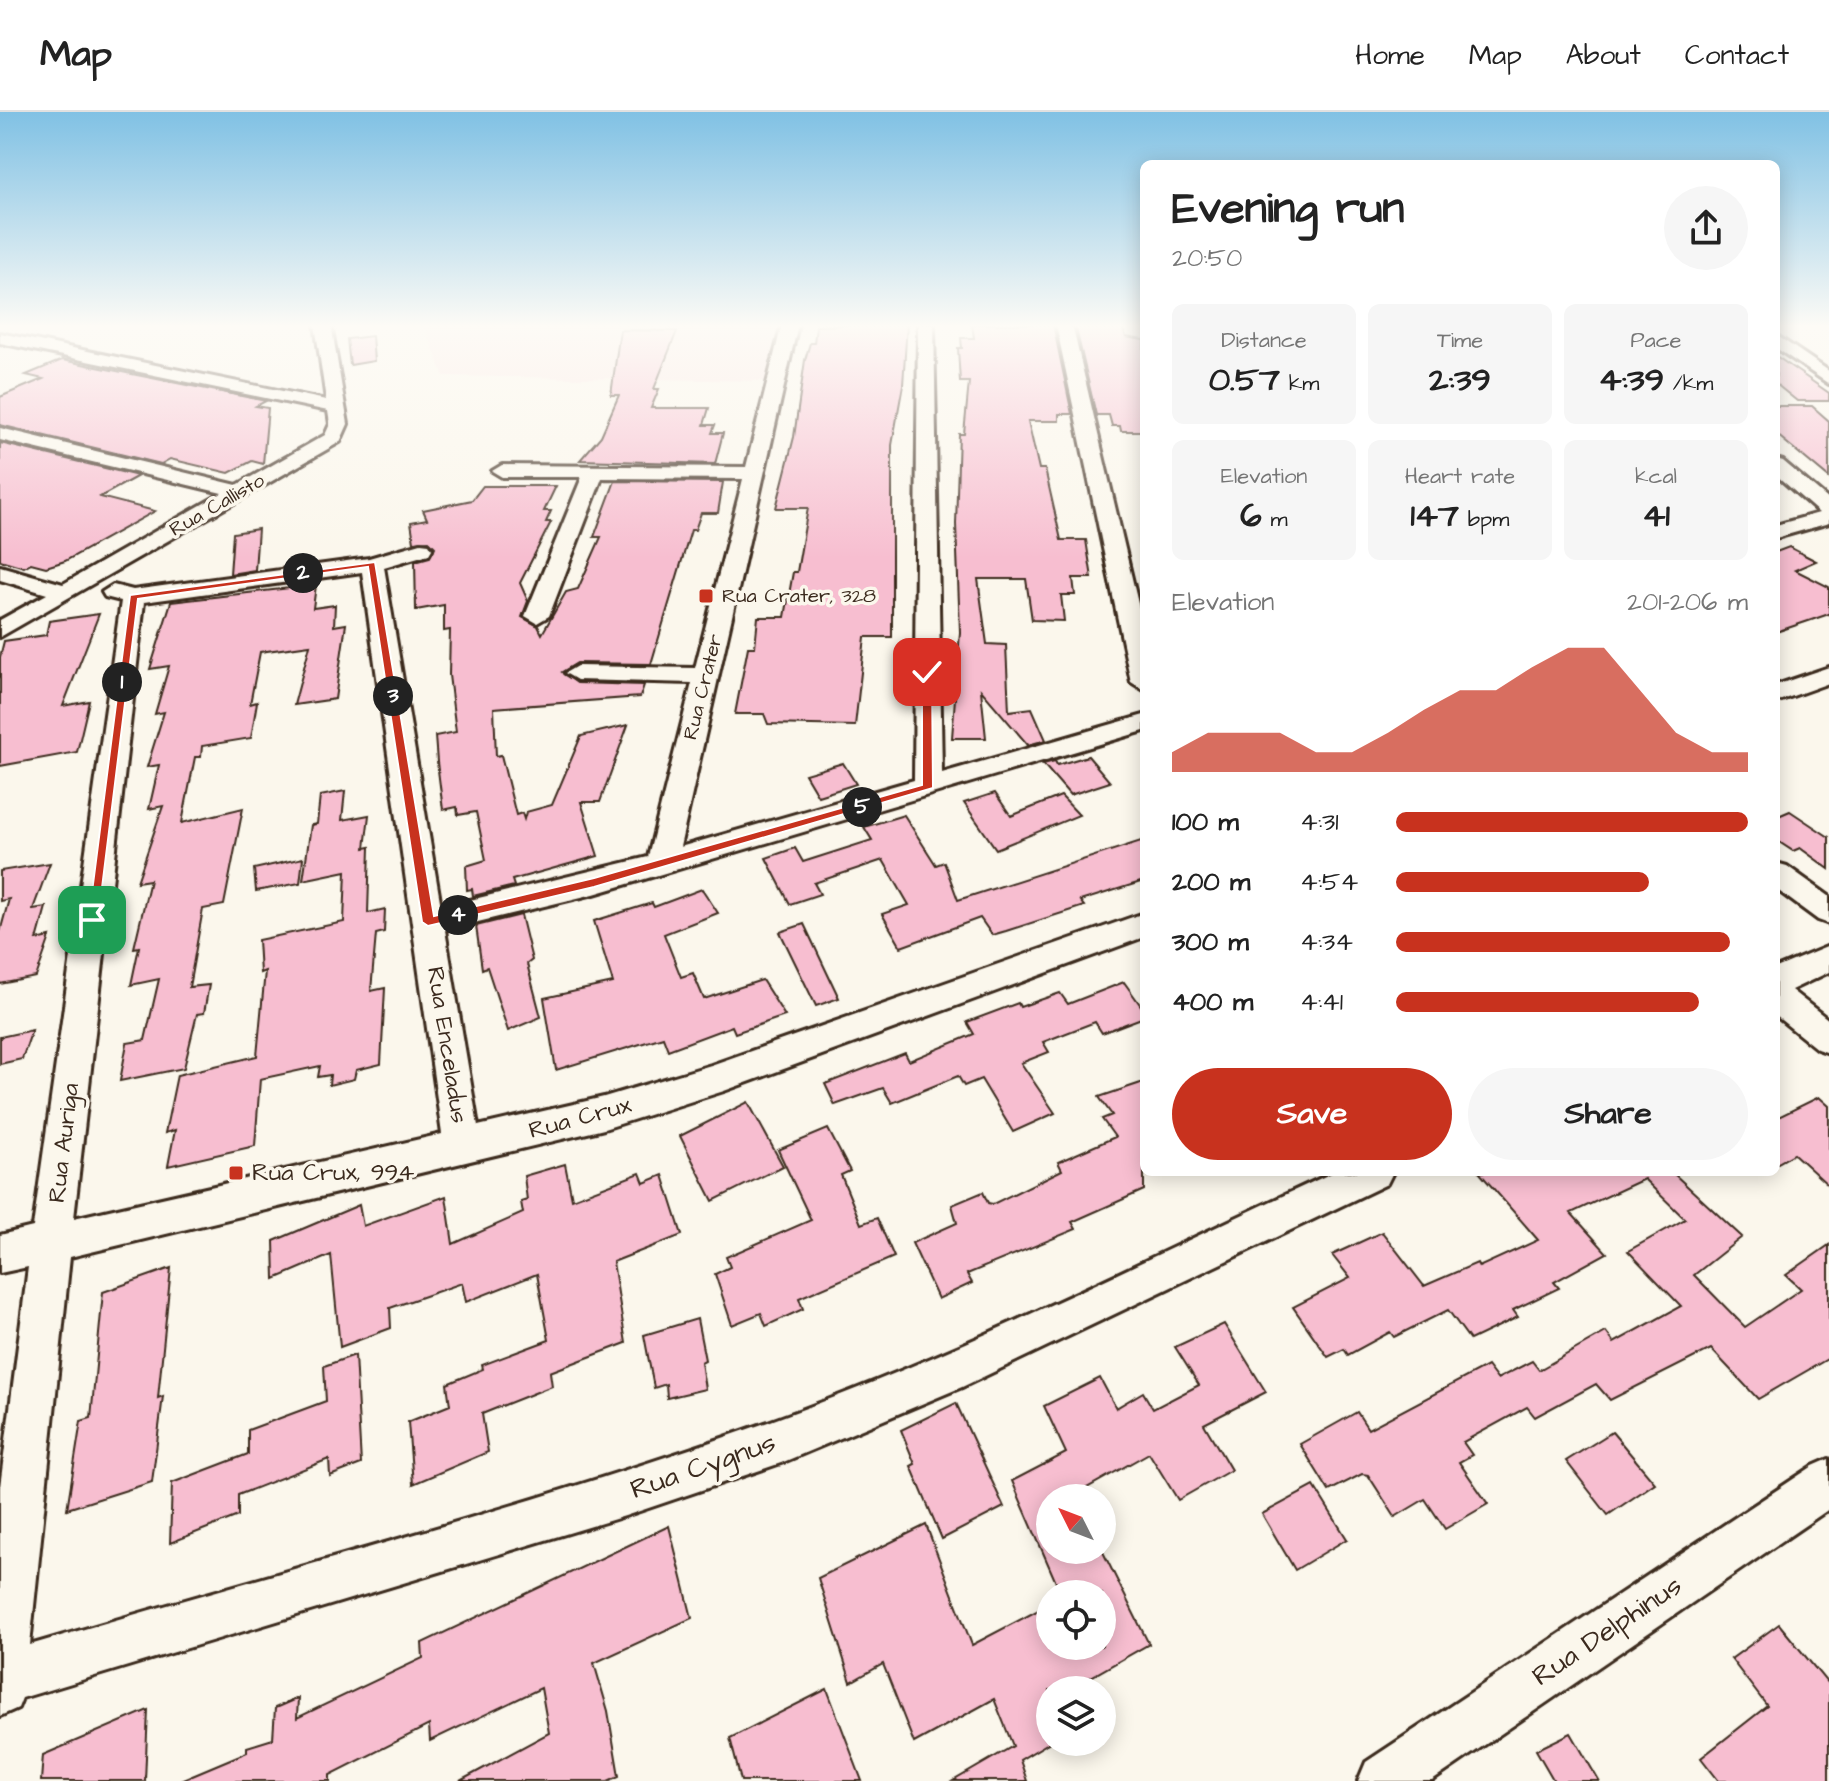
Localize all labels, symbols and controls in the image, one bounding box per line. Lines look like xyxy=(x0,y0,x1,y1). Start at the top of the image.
text: Map xyxy=(40,29,112,81)
text: Home xyxy=(1355,36,1425,75)
text: Map xyxy=(1469,36,1522,75)
text: About xyxy=(1566,36,1641,75)
text: Contact xyxy=(1685,36,1789,75)
text: Evening run xyxy=(1172,179,1404,240)
button: share xyxy=(1664,186,1748,270)
text: 20:50 xyxy=(1172,240,1242,276)
text: Distance xyxy=(1221,325,1307,356)
text: Time xyxy=(1437,325,1483,356)
text: Pace xyxy=(1630,325,1682,356)
text: 0.57 xyxy=(1209,356,1280,404)
text: 2:39 xyxy=(1429,356,1491,404)
text: 4:39 xyxy=(1599,356,1664,404)
text: km xyxy=(1280,368,1319,399)
text: /km xyxy=(1664,368,1713,399)
text: Elevation xyxy=(1221,461,1307,492)
text: Heart rate xyxy=(1405,461,1515,492)
text: kcal xyxy=(1635,461,1677,492)
street label: Rua Callisto xyxy=(164,466,270,544)
text: 6 xyxy=(1240,492,1262,540)
text: 147 xyxy=(1411,492,1459,540)
text: 41 xyxy=(1642,492,1670,540)
text: m xyxy=(1262,504,1288,535)
text: bpm xyxy=(1459,504,1509,535)
pin: 2 xyxy=(283,553,323,593)
text: 2 xyxy=(297,557,309,588)
place label: Rua Crater, 328 xyxy=(722,582,876,610)
text: Elevation xyxy=(1172,584,1274,620)
text: 201–206 m xyxy=(1627,584,1748,620)
marker: Rua Crater, 328 xyxy=(697,587,715,605)
street label: Rua Crater xyxy=(676,631,730,743)
pin xyxy=(893,638,961,706)
icon: check xyxy=(905,650,949,694)
pin: 1 xyxy=(102,662,142,702)
text: 1 xyxy=(121,666,123,697)
pin: 3 xyxy=(373,676,413,716)
text: 3 xyxy=(387,680,399,711)
pin: 5 xyxy=(842,787,882,827)
text: 5 xyxy=(854,791,870,822)
text: 100 m xyxy=(1172,804,1239,840)
text: 4:31 xyxy=(1300,804,1339,840)
text: 200 m xyxy=(1172,864,1250,900)
text: 4:54 xyxy=(1300,864,1358,900)
pin xyxy=(58,886,126,954)
pin: 4 xyxy=(438,895,478,935)
icon: arrive xyxy=(70,898,114,942)
text: 4 xyxy=(451,899,465,930)
text: 300 m xyxy=(1172,924,1249,960)
text: 4:34 xyxy=(1300,924,1353,960)
street label: Rua Enceladus xyxy=(418,964,476,1126)
text: 400 m xyxy=(1172,984,1253,1020)
text: 4:41 xyxy=(1300,984,1343,1020)
button: Save xyxy=(1172,1068,1452,1160)
button: Share xyxy=(1468,1068,1748,1160)
street label: Rua Auriga xyxy=(40,1081,89,1205)
street label: Rua Crux xyxy=(525,1088,636,1148)
place label: Rua Crux, 994 xyxy=(252,1156,414,1190)
marker: Rua Crux, 994 xyxy=(227,1164,245,1182)
street label: Rua Cygnus xyxy=(625,1423,782,1511)
north arrow xyxy=(1036,1484,1116,1564)
map controls xyxy=(1036,1484,1116,1756)
street label: Rua Delphinus xyxy=(1524,1566,1690,1696)
button: locate xyxy=(1036,1580,1116,1660)
button: layers xyxy=(1036,1676,1116,1756)

